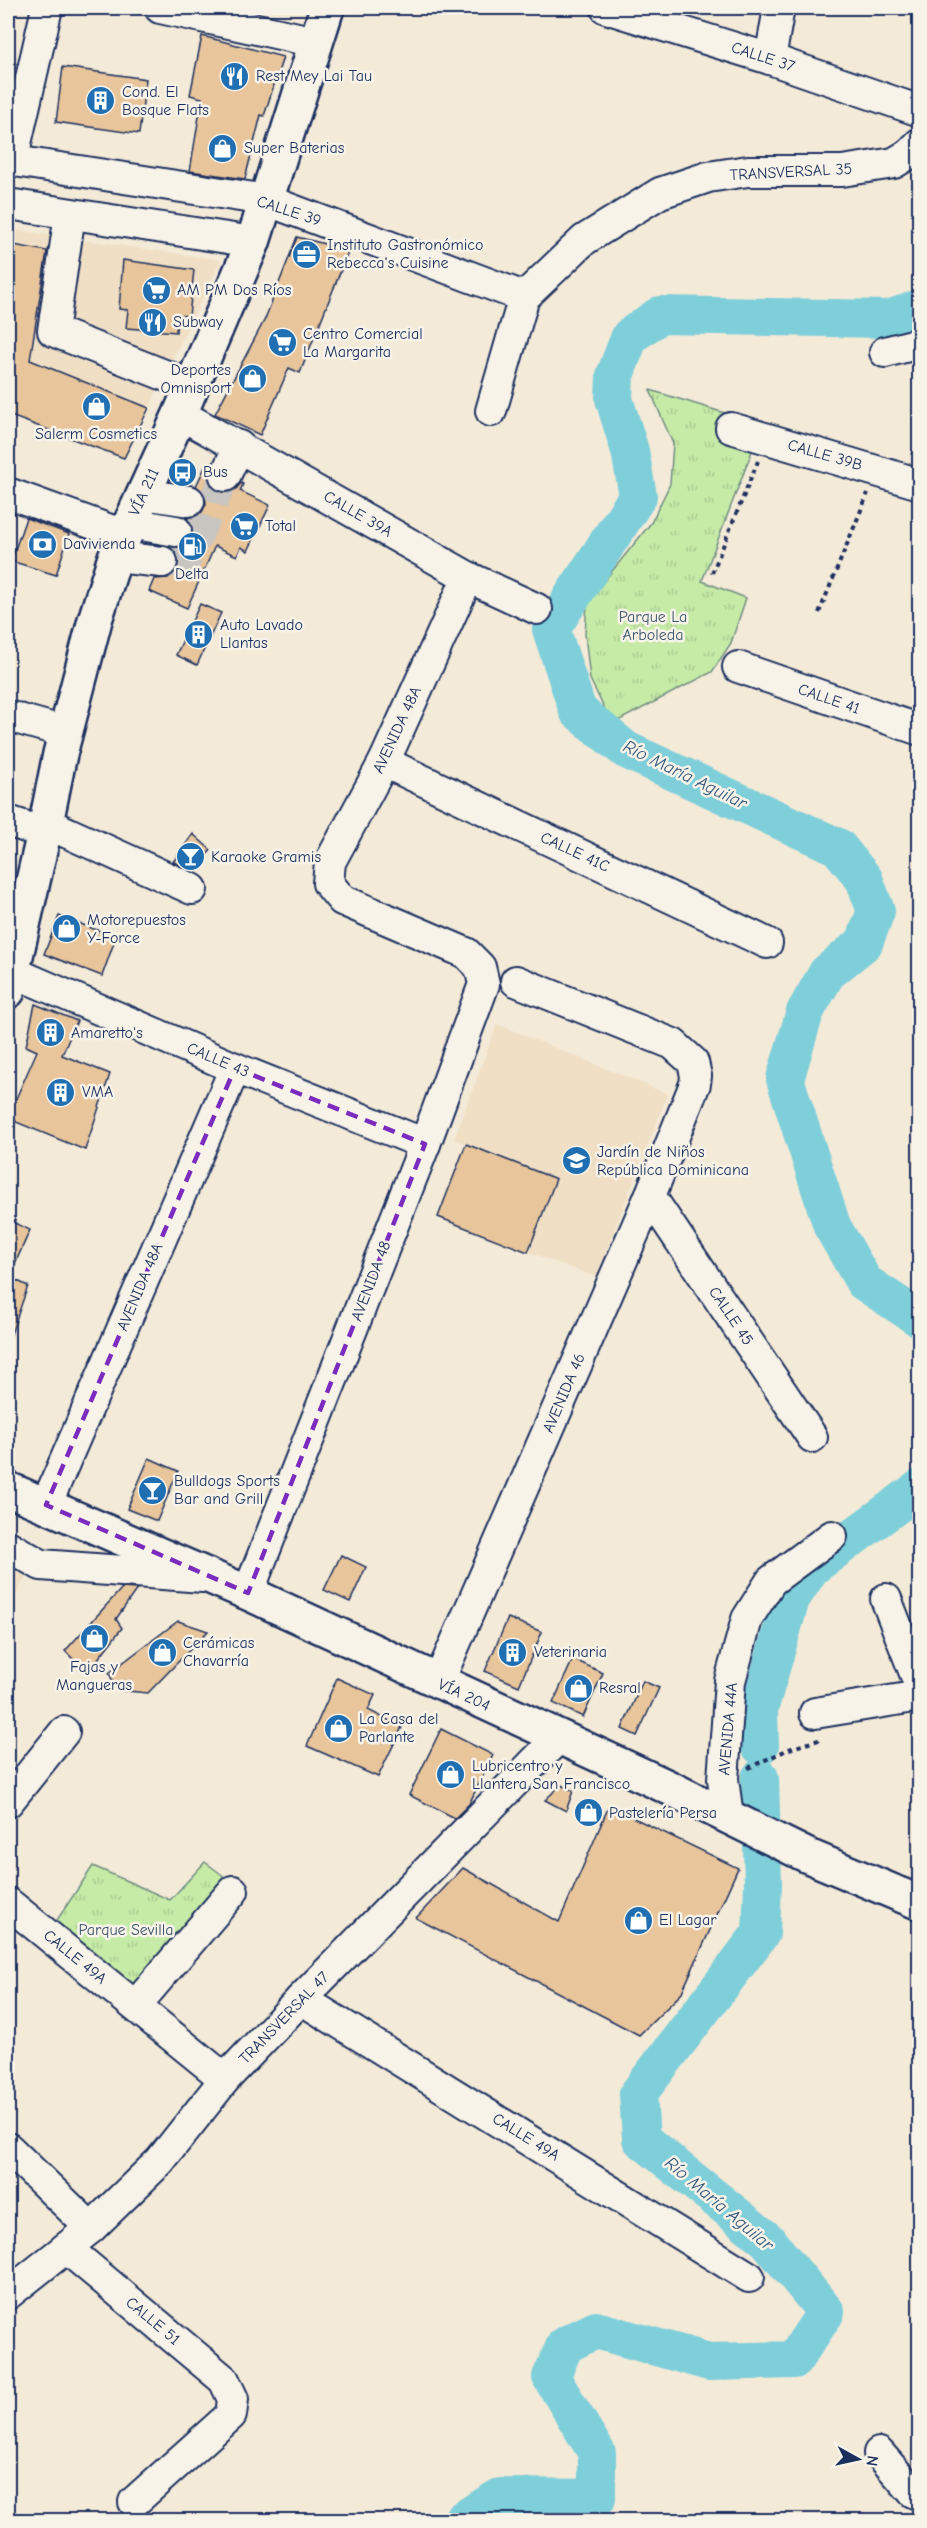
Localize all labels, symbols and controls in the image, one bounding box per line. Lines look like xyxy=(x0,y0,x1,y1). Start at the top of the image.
street label: CALLE 37 xyxy=(729,38,797,76)
restaurant icon: Rest Mey Lai Tau xyxy=(219,60,251,92)
place label: Rest Mey Lai Tau xyxy=(256,67,372,85)
place label: Cond. El Bosque Flats xyxy=(122,83,209,119)
building icon: Cond. El Bosque Flats xyxy=(85,85,117,117)
shop icon: Super Baterias xyxy=(207,132,239,164)
place label: Super Baterias xyxy=(244,139,345,157)
street label: TRANSVERSAL 35 xyxy=(729,160,853,184)
street label: CALLE 39 xyxy=(254,192,324,230)
place label: Instituto Gastronómico Rebecca's Cuisine xyxy=(327,236,484,272)
office icon: Instituto Gastronómico Rebecca's Cuisine xyxy=(290,238,322,270)
supermarket icon: AM PM Dos Ríos xyxy=(140,274,172,306)
place label: AM PM Dos Ríos xyxy=(177,281,292,299)
restaurant icon: Subway xyxy=(136,306,168,338)
place label: Subway xyxy=(173,313,224,331)
place label: Centro Comercial La Margarita xyxy=(303,325,423,361)
supermarket icon: Centro Comercial La Margarita xyxy=(266,327,298,359)
place label: Deportes Omnisport xyxy=(160,361,231,397)
shop icon: Deportes Omnisport xyxy=(236,363,268,395)
shop icon: Salerm Cosmetics xyxy=(80,390,112,422)
place label: Salerm Cosmetics xyxy=(35,425,157,443)
street label: CALLE 39B xyxy=(786,436,864,474)
bus stop icon: Bus xyxy=(166,456,198,488)
place label: Bus xyxy=(203,463,228,481)
street label: VÍA 211 xyxy=(124,465,163,519)
street label: CALLE 39A xyxy=(321,487,395,541)
supermarket icon: Total xyxy=(228,510,260,542)
place label: Total xyxy=(265,517,296,535)
bank icon: Davivienda xyxy=(26,528,58,560)
fuel station icon: Delta xyxy=(176,530,208,562)
place label: Davivienda xyxy=(63,535,136,553)
place label: Delta xyxy=(175,565,209,583)
park label: Parque La Arboleda xyxy=(619,608,687,644)
place label: Auto Lavado Llantas xyxy=(220,616,303,652)
building icon: Auto Lavado Llantas xyxy=(183,618,215,650)
street label: CALLE 41 xyxy=(796,680,862,718)
street label: AVENIDA 48A xyxy=(369,684,425,776)
water label: Río María Aguilar xyxy=(620,736,751,814)
street label: CALLE 41C xyxy=(538,828,612,876)
bar icon: Karaoke Gramis xyxy=(174,841,206,873)
place label: Karaoke Gramis xyxy=(211,848,321,866)
place label: Motorepuestos Y-Force xyxy=(87,911,186,947)
shop icon: Motorepuestos Y-Force xyxy=(50,913,82,945)
building icon: Amaretto's xyxy=(34,1017,66,1049)
place label: Amaretto's xyxy=(71,1024,143,1042)
street label: CALLE 43 xyxy=(184,1039,252,1081)
building icon: VMA xyxy=(45,1076,77,1108)
place label: VMA xyxy=(82,1083,113,1101)
place label: Jardín de Niños República Dominicana xyxy=(597,1143,749,1179)
school or university icon: Jardín de Niños República Dominicana xyxy=(560,1145,592,1177)
street label: AVENIDA 48 xyxy=(347,1238,395,1324)
street label: AVENIDA 48A xyxy=(113,1240,167,1334)
street label: CALLE 45 xyxy=(705,1283,757,1349)
street label: AVENIDA 46 xyxy=(539,1350,589,1436)
place label: Bulldogs Sports Bar and Grill xyxy=(174,1472,280,1508)
bar icon: Bulldogs Sports Bar and Grill xyxy=(137,1474,169,1506)
shop icon: Fajas y Mangueras xyxy=(78,1623,110,1655)
place label: Cerámicas Chavarría xyxy=(183,1634,255,1670)
shop icon: Cerámicas Chavarría xyxy=(146,1636,178,1668)
building icon: Veterinaria xyxy=(497,1636,529,1668)
place label: Veterinaria xyxy=(534,1643,607,1661)
place label: Fajas y Mangueras xyxy=(56,1658,132,1694)
shop icon: Resral xyxy=(562,1672,594,1704)
street label: VÍA 204 xyxy=(435,1674,493,1715)
place label: Resral xyxy=(599,1679,641,1697)
street label: AVENIDA 44A xyxy=(715,1682,741,1776)
place label: La Casa del Parlante xyxy=(359,1710,439,1746)
shop icon: La Casa del Parlante xyxy=(322,1712,354,1744)
place label: Lubricentro y Llantera San Francisco xyxy=(472,1757,630,1793)
shop icon: Lubricentro y Llantera San Francisco xyxy=(435,1759,467,1791)
shop icon: Pastelería Persa xyxy=(572,1797,604,1829)
place label: Pastelería Persa xyxy=(609,1804,717,1822)
shop icon: El Lagar xyxy=(622,1904,654,1936)
place label: El Lagar xyxy=(659,1911,717,1929)
park label: Parque Sevilla xyxy=(79,1921,173,1939)
street label: CALLE 49A xyxy=(40,1926,110,1988)
street label: TRANSVERSAL 47 xyxy=(235,1968,333,2068)
street label: CALLE 49A xyxy=(489,2109,563,2165)
water label: Río María Aguilar xyxy=(661,2153,778,2256)
street label: CALLE 51 xyxy=(122,2293,184,2349)
north arrow xyxy=(828,2429,888,2489)
text: N xyxy=(862,2455,882,2467)

